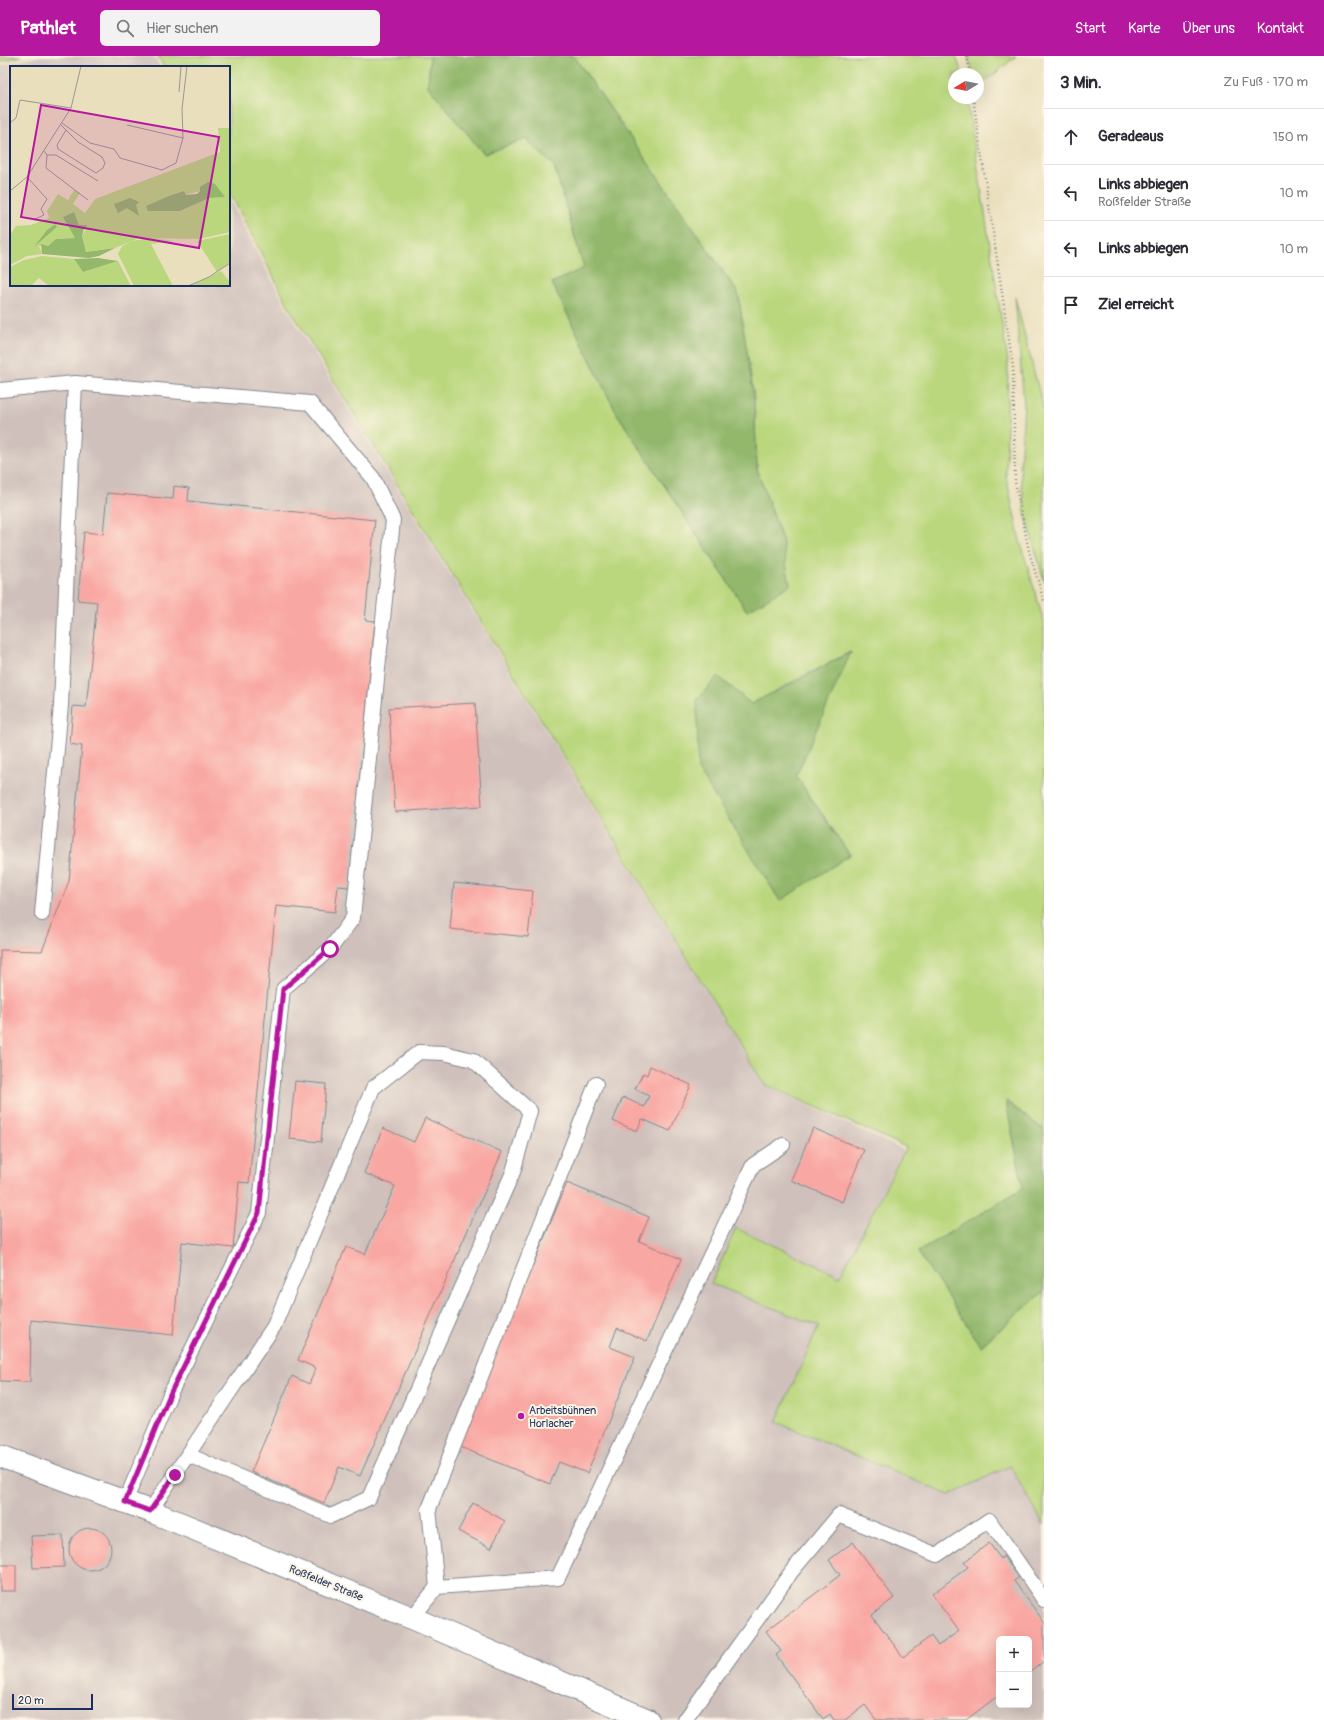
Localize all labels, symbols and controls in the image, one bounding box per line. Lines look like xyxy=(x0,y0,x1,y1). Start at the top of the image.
search box xyxy=(100,10,380,46)
text: Pathlet xyxy=(20,16,76,40)
icon: search xyxy=(114,17,136,39)
text: Hier suchen xyxy=(146,19,218,38)
text: Start xyxy=(1075,20,1106,37)
text: Karte xyxy=(1128,20,1160,37)
text: Über uns xyxy=(1182,20,1235,37)
text: Kontakt xyxy=(1257,20,1304,37)
inset map xyxy=(10,66,230,286)
north arrow xyxy=(948,68,984,104)
text: 3 Min. xyxy=(1060,72,1102,93)
text: Zu Fuß · 170 m xyxy=(1223,74,1308,90)
icon: ahead xyxy=(1060,126,1082,148)
text: Geradeaus xyxy=(1098,127,1164,146)
text: 150 m xyxy=(1273,129,1308,145)
text: Links abbiegen xyxy=(1098,175,1189,194)
icon: left xyxy=(1060,182,1082,204)
text: 10 m xyxy=(1280,185,1308,201)
text: Roßfelder Straße xyxy=(1098,194,1191,210)
icon: left xyxy=(1060,238,1082,260)
text: Links abbiegen xyxy=(1098,239,1189,258)
text: 10 m xyxy=(1280,241,1308,257)
icon: arrive xyxy=(1060,294,1082,316)
text: Ziel erreicht xyxy=(1098,295,1174,314)
route start xyxy=(321,940,339,958)
place label: Arbeitsbühnen Horlacher xyxy=(529,1404,596,1430)
marker: Arbeitsbühnen Horlacher xyxy=(516,1411,526,1421)
route end xyxy=(166,1466,184,1484)
street label: Roßfelder Straße xyxy=(287,1562,365,1604)
map controls xyxy=(996,1636,1032,1708)
button: + xyxy=(996,1636,1032,1672)
button: − xyxy=(996,1672,1032,1708)
scale bar xyxy=(12,1692,93,1711)
text: 20 m xyxy=(18,1694,44,1707)

